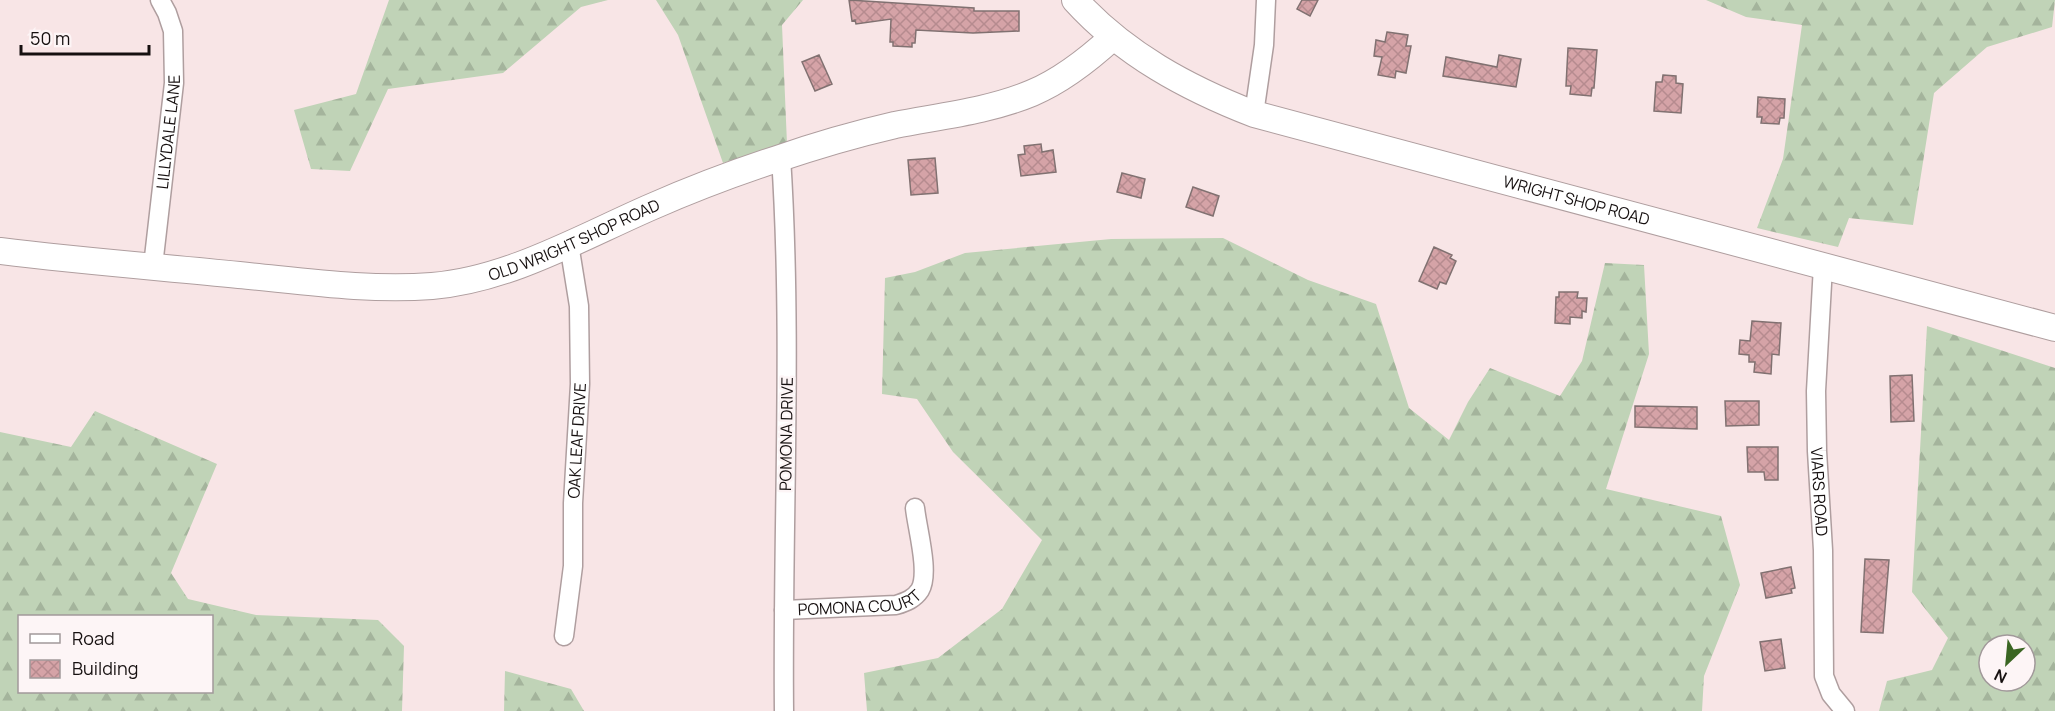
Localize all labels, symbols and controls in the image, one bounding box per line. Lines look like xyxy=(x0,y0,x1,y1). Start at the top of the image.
scale bar xyxy=(21,18,148,56)
text: 50 m xyxy=(30,26,70,50)
street label: LILLYDALE LANE xyxy=(151,74,185,190)
street label: WRIGHT SHOP ROAD xyxy=(1501,170,1652,230)
street label: OLD WRIGHT SHOP ROAD xyxy=(486,193,663,286)
street label: POMONA DRIVE xyxy=(774,377,798,491)
street label: OAK LEAF DRIVE xyxy=(562,382,591,499)
street label: VIARS ROAD xyxy=(1806,447,1833,537)
street label: POMONA COURT xyxy=(797,584,926,620)
legend xyxy=(18,615,213,693)
text: Road xyxy=(72,626,115,650)
north arrow xyxy=(1977,633,2037,693)
text: Building xyxy=(72,656,138,680)
text: N xyxy=(1990,664,2010,689)

